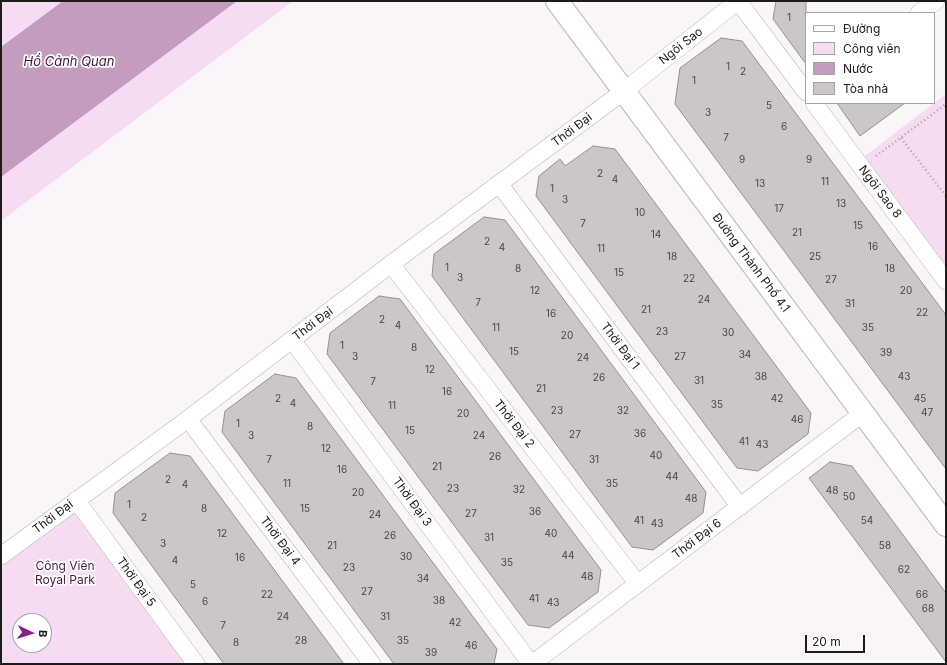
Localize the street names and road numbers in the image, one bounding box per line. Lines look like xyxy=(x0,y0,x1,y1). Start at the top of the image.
street label: Ngôi Sao xyxy=(656,24,706,68)
street label: Thời Đại xyxy=(549,110,595,150)
street label: Ngôi Sao 8 xyxy=(856,163,904,221)
street label: Đường Thành Phố 4.1 xyxy=(709,211,793,315)
street label: Thời Đại xyxy=(290,304,336,344)
street label: Thời Đại 1 xyxy=(598,320,642,372)
street label: Thời Đại 2 xyxy=(491,397,537,451)
street label: Thời Đại 3 xyxy=(389,475,435,529)
street label: Thời Đại xyxy=(30,497,76,537)
street label: Thời Đại 4 xyxy=(257,514,303,568)
street label: Thời Đại 6 xyxy=(670,516,724,562)
street label: Thời Đại 5 xyxy=(113,555,159,609)

